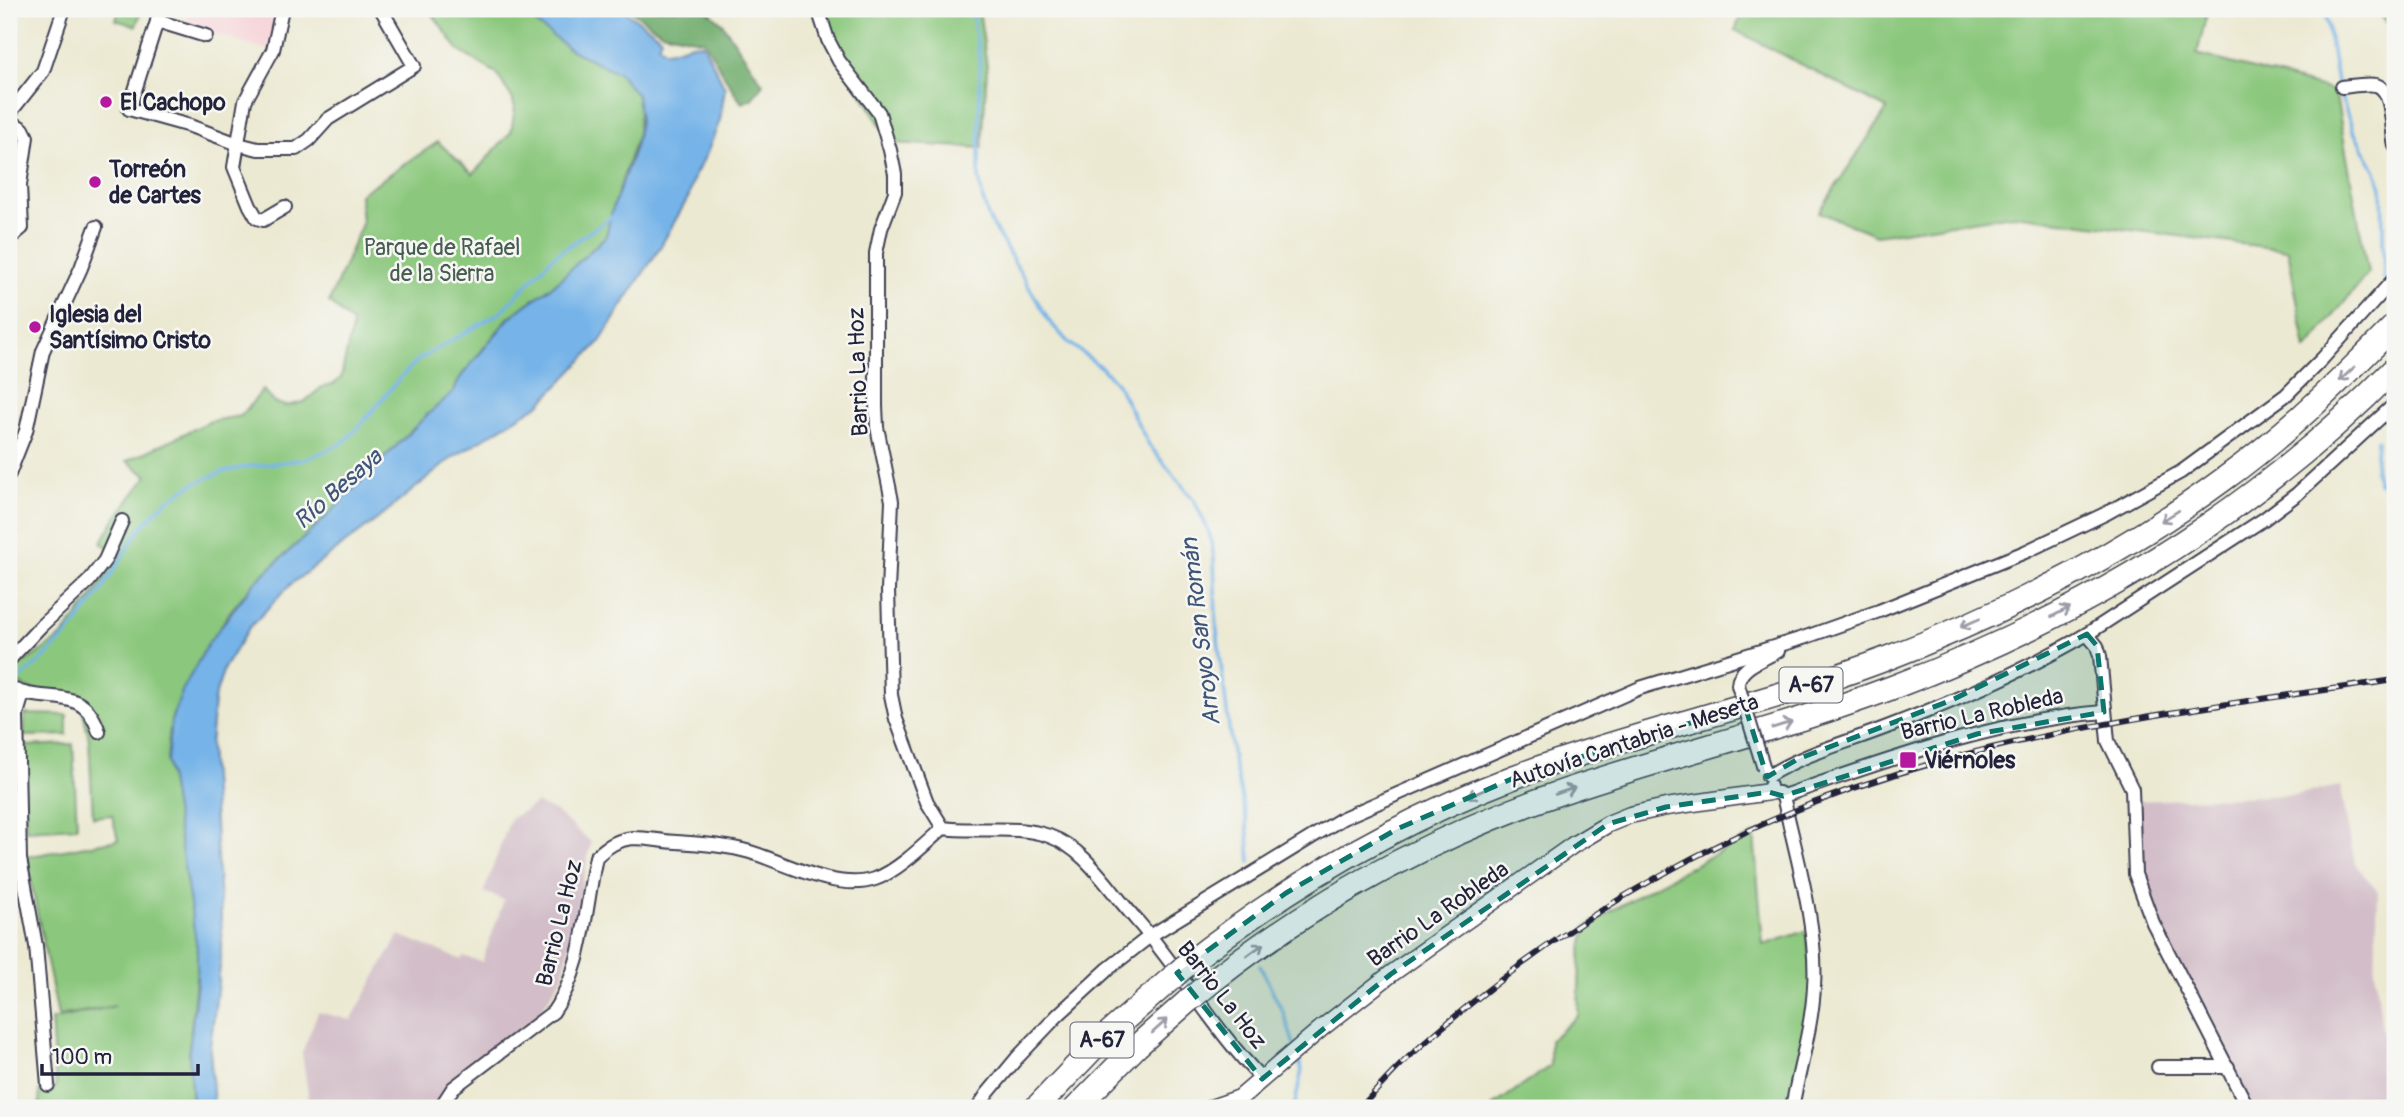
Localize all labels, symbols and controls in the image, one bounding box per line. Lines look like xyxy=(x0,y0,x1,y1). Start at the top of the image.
place label: El Cachopo xyxy=(120,88,226,117)
marker: El Cachopo xyxy=(98,94,114,110)
place label: Torreón de Cartes xyxy=(108,155,202,210)
marker: Torreón de Cartes xyxy=(87,174,103,190)
park label: Parque de Rafael de la Sierra xyxy=(363,233,521,288)
place label: Iglesia del Santísimo Cristo xyxy=(49,300,212,355)
street label: Barrio La Hoz xyxy=(841,307,875,437)
marker: Iglesia del Santísimo Cristo xyxy=(27,319,43,335)
one-way arrow xyxy=(2339,365,2356,382)
water label: Río Besaya xyxy=(288,442,389,535)
one-way arrow xyxy=(2161,509,2180,524)
water label: Arroyo San Román xyxy=(1175,535,1227,727)
one-way arrow xyxy=(2050,604,2071,618)
one-way arrow xyxy=(1959,617,1981,630)
road number: A-67 xyxy=(1780,668,1842,702)
street label: Barrio La Robleda xyxy=(1898,681,2066,747)
street label: Autovía Cantabria - Meseta xyxy=(1506,687,1762,795)
one-way arrow xyxy=(1771,717,1793,730)
place label: Viérnoles xyxy=(1924,746,2016,775)
marker: Viérnoles xyxy=(1898,750,1918,770)
one-way arrow xyxy=(1554,784,1576,797)
one-way arrow xyxy=(1467,787,1488,800)
street label: Barrio La Robleda xyxy=(1362,855,1514,973)
street label: Barrio La Hoz xyxy=(529,857,589,989)
street label: Barrio La Hoz xyxy=(1171,935,1273,1055)
one-way arrow xyxy=(1245,943,1264,957)
one-way arrow xyxy=(1151,1018,1169,1034)
road number: A-67 xyxy=(1070,1023,1134,1058)
scale bar xyxy=(42,1033,198,1077)
text: 100 m xyxy=(52,1044,112,1071)

